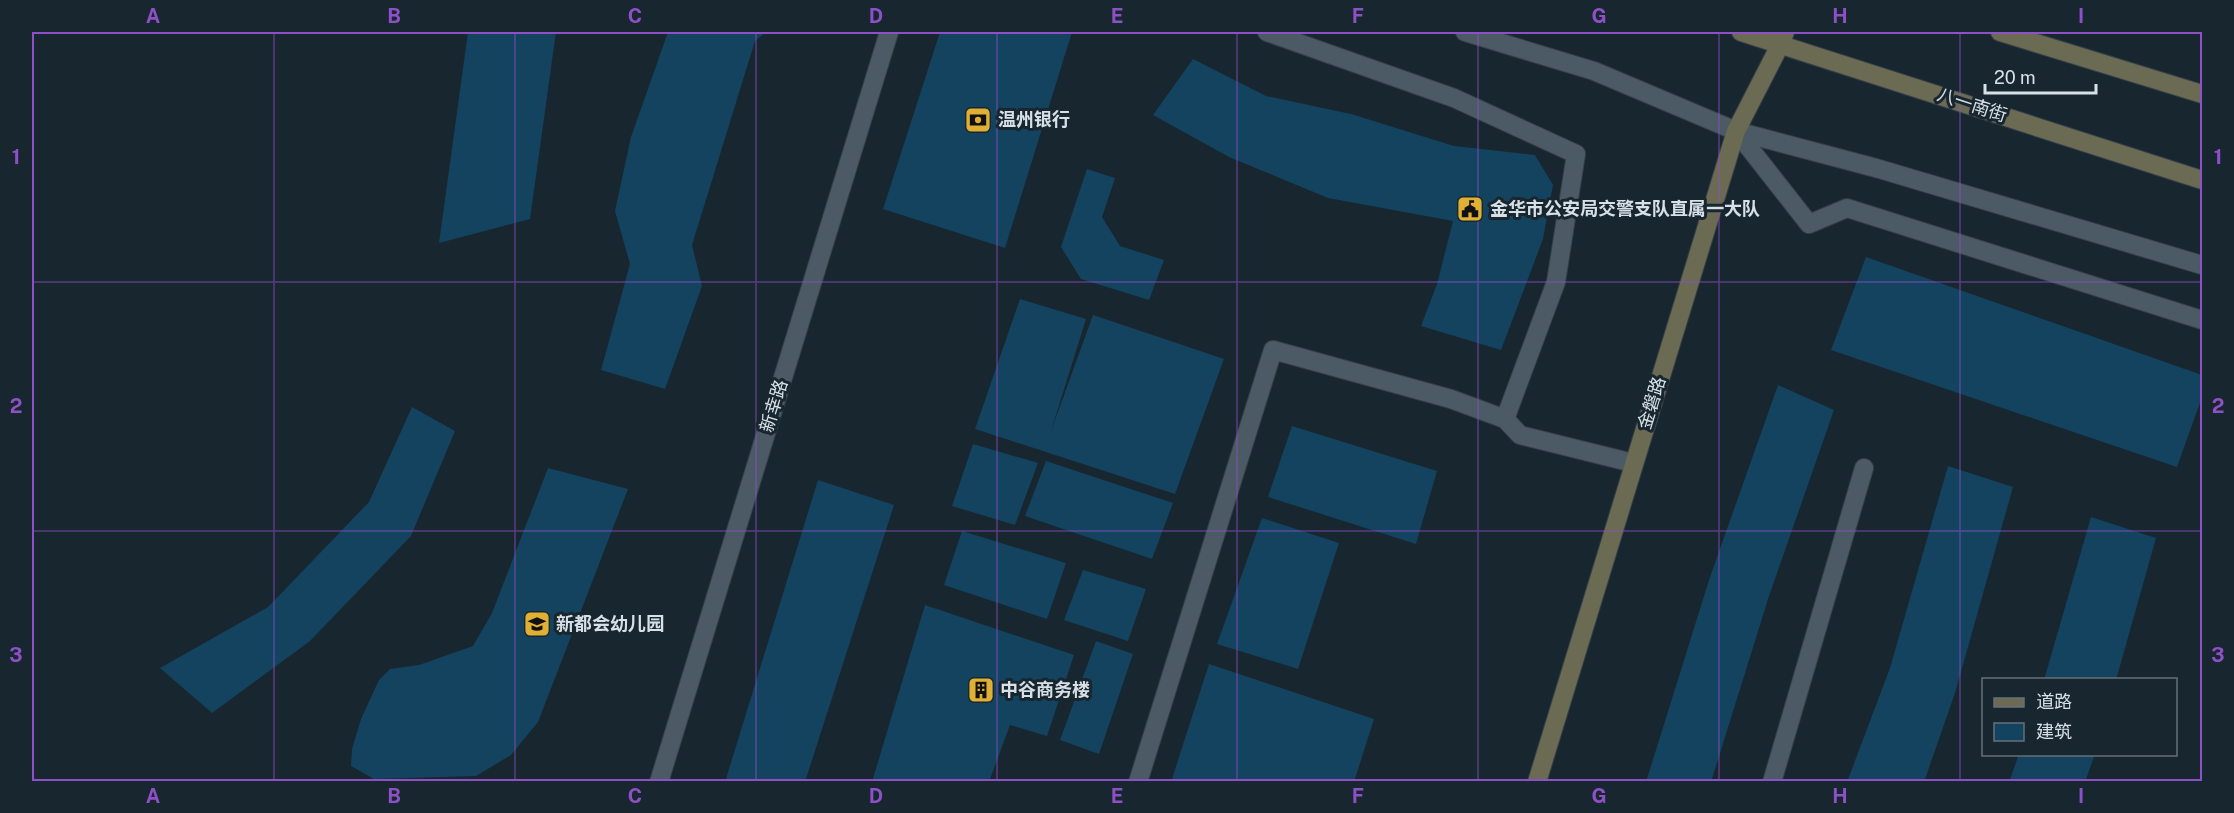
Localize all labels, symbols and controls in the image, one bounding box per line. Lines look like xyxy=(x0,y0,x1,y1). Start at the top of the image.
text: A xyxy=(146,4,160,28)
text: B xyxy=(387,4,401,28)
text: C xyxy=(628,4,642,28)
text: D xyxy=(869,4,883,28)
text: E xyxy=(1111,4,1123,28)
text: F xyxy=(1352,4,1364,28)
text: G xyxy=(1591,4,1607,28)
text: H xyxy=(1832,4,1848,28)
text: I xyxy=(2078,4,2084,28)
scale bar xyxy=(1985,57,2096,95)
text: 20 m xyxy=(1994,67,2036,88)
street label: 八一南街 xyxy=(1935,83,2010,126)
bank icon: 温州银行 xyxy=(963,105,993,135)
place label: 温州银行 xyxy=(998,109,1070,130)
text: 1 xyxy=(12,145,20,169)
text: 1 xyxy=(2214,145,2222,169)
public building icon: 金华市公安局交警支队直属一大队 xyxy=(1455,194,1485,224)
place label: 金华市公安局交警支队直属一大队 xyxy=(1490,198,1760,219)
street label: 金磐路 xyxy=(1634,374,1669,432)
street label: 新幸路 xyxy=(756,377,791,435)
text: 2 xyxy=(10,394,22,418)
text: 2 xyxy=(2212,394,2224,418)
school or university icon: 新都会幼儿园 xyxy=(522,609,552,639)
place label: 新都会幼儿园 xyxy=(556,613,664,634)
text: 3 xyxy=(9,643,23,667)
text: 3 xyxy=(2211,643,2225,667)
building icon: 中谷商务楼 xyxy=(966,675,996,705)
legend xyxy=(1982,678,2177,756)
place label: 中谷商务楼 xyxy=(1000,679,1090,700)
text: 道路 xyxy=(2036,691,2072,712)
text: 建筑 xyxy=(2036,721,2072,742)
text: A xyxy=(146,784,160,808)
text: B xyxy=(387,784,401,808)
text: C xyxy=(628,784,642,808)
text: D xyxy=(869,784,883,808)
text: E xyxy=(1111,784,1123,808)
text: F xyxy=(1352,784,1364,808)
text: G xyxy=(1591,784,1607,808)
text: H xyxy=(1832,784,1848,808)
text: I xyxy=(2078,784,2084,808)

